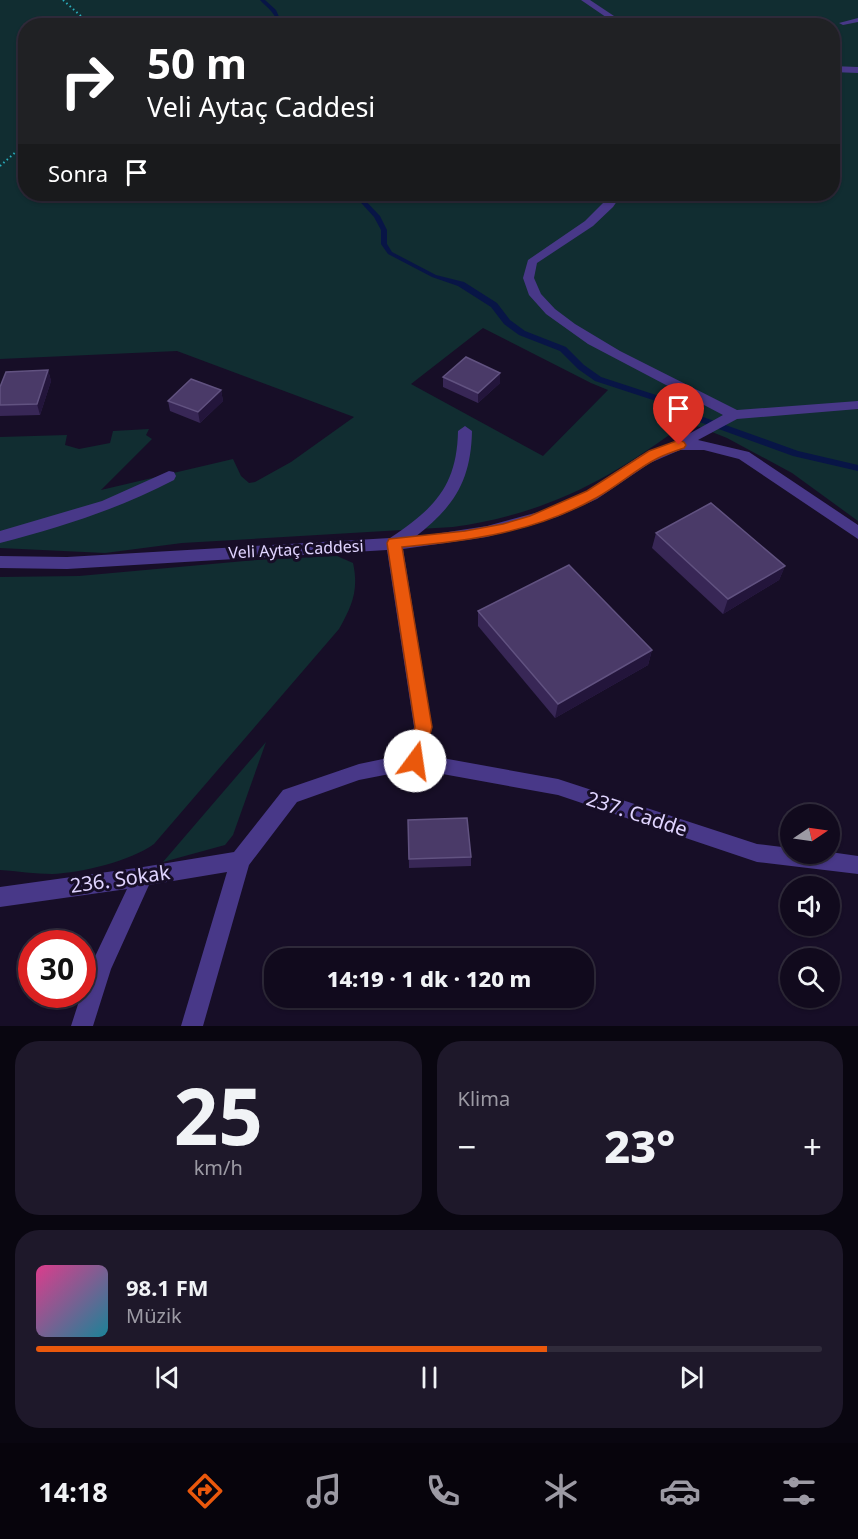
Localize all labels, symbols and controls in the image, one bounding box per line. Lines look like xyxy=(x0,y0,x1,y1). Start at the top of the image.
text: 50 m xyxy=(147,34,247,91)
icon: right xyxy=(48,42,126,120)
text: Veli Aytaç Caddesi xyxy=(147,88,375,125)
icon: arrive xyxy=(120,156,153,189)
text: Sonra xyxy=(48,158,108,188)
pin xyxy=(653,383,704,445)
icon: arrive xyxy=(662,392,695,425)
street label: Veli Aytaç Caddesi xyxy=(228,534,364,564)
position arrow xyxy=(383,729,447,793)
street label: 237. Cadde xyxy=(583,785,691,843)
north arrow xyxy=(780,804,840,864)
map controls xyxy=(780,804,840,1008)
street label: 236. Sokak xyxy=(68,858,172,899)
button: sound xyxy=(780,876,840,936)
speed limit sign: 30 xyxy=(18,930,96,1008)
button: search xyxy=(780,948,840,1008)
text: 14:19 · 1 dk · 120 m xyxy=(327,963,531,993)
text: 25 xyxy=(174,1062,263,1168)
text: Klima xyxy=(458,1085,510,1112)
text: 23° xyxy=(604,1115,675,1176)
text: − xyxy=(458,1124,476,1169)
text: + xyxy=(803,1124,822,1169)
text: km/h xyxy=(194,1154,243,1181)
text: 98.1 FM xyxy=(126,1272,208,1302)
text: Müzik xyxy=(126,1302,182,1329)
icon: previous xyxy=(151,1361,184,1394)
icon: pause xyxy=(413,1361,446,1394)
icon: next xyxy=(675,1361,708,1394)
icon: directions xyxy=(184,1470,226,1512)
icon: music xyxy=(303,1470,345,1512)
icon: phone xyxy=(422,1470,464,1512)
icon: climate xyxy=(540,1470,582,1512)
icon: car xyxy=(659,1470,701,1512)
icon: filters xyxy=(778,1470,820,1512)
text: 14:18 xyxy=(38,1473,108,1510)

